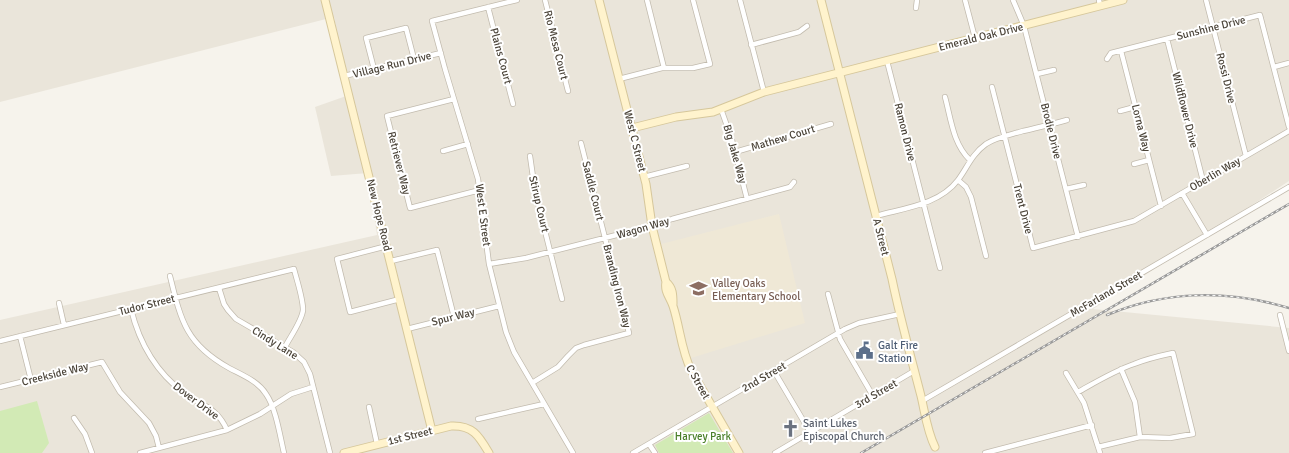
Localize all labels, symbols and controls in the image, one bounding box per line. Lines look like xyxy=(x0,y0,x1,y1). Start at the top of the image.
street label: Rio Mesa Court xyxy=(541,9,571,81)
street label: Sunshine Drive xyxy=(1175,13,1247,43)
street label: Emerald Oak Drive xyxy=(937,20,1025,54)
street label: Plains Court xyxy=(487,26,515,86)
street label: Village Run Drive xyxy=(351,49,433,81)
street label: Rossi Drive xyxy=(1213,51,1239,105)
street label: Wildflower Drive xyxy=(1169,71,1201,149)
street label: Ramon Drive xyxy=(891,102,919,162)
street label: Brodie Drive xyxy=(1038,102,1064,160)
street label: Lorna Way xyxy=(1129,103,1153,154)
street label: West C Street xyxy=(621,109,649,173)
street label: Mathew Court xyxy=(749,122,817,154)
street label: Big Jake Way xyxy=(720,123,750,186)
street label: Retriever Way xyxy=(385,130,413,197)
street label: Oberlin Way xyxy=(1187,154,1244,194)
street label: Saddle Court xyxy=(579,160,607,222)
street label: Stirup Court xyxy=(526,174,552,234)
street label: New Hope Road xyxy=(364,178,394,252)
street label: West E Street xyxy=(473,183,493,247)
street label: Trent Drive xyxy=(1011,183,1035,235)
street label: Wagon Way xyxy=(615,214,672,242)
street label: A Street xyxy=(870,217,892,257)
street label: Branding Iron Way xyxy=(600,243,634,330)
street label: McFarland Street xyxy=(1068,268,1144,320)
place label: Valley Oaks Elementary School xyxy=(712,277,800,303)
school or university icon: Valley Oaks Elementary School xyxy=(689,279,709,299)
street label: Tudor Street xyxy=(118,292,176,318)
street label: Spur Way xyxy=(430,305,477,329)
street label: Cindy Lane xyxy=(250,324,300,362)
place label: Galt Fire Station xyxy=(878,339,918,365)
public building icon: Galt Fire Station xyxy=(855,341,875,361)
street label: Creekside Way xyxy=(20,359,90,389)
street label: 2nd Street xyxy=(740,359,789,395)
street label: C Street xyxy=(683,362,713,402)
street label: 3rd Street xyxy=(852,377,900,411)
street label: Dover Drive xyxy=(170,380,222,422)
place label: Saint Lukes Episcopal Church xyxy=(803,417,884,443)
church icon: Saint Lukes Episcopal Church xyxy=(780,419,800,439)
street label: 1st Street xyxy=(386,424,434,448)
park label: Harvey Park xyxy=(675,430,732,443)

